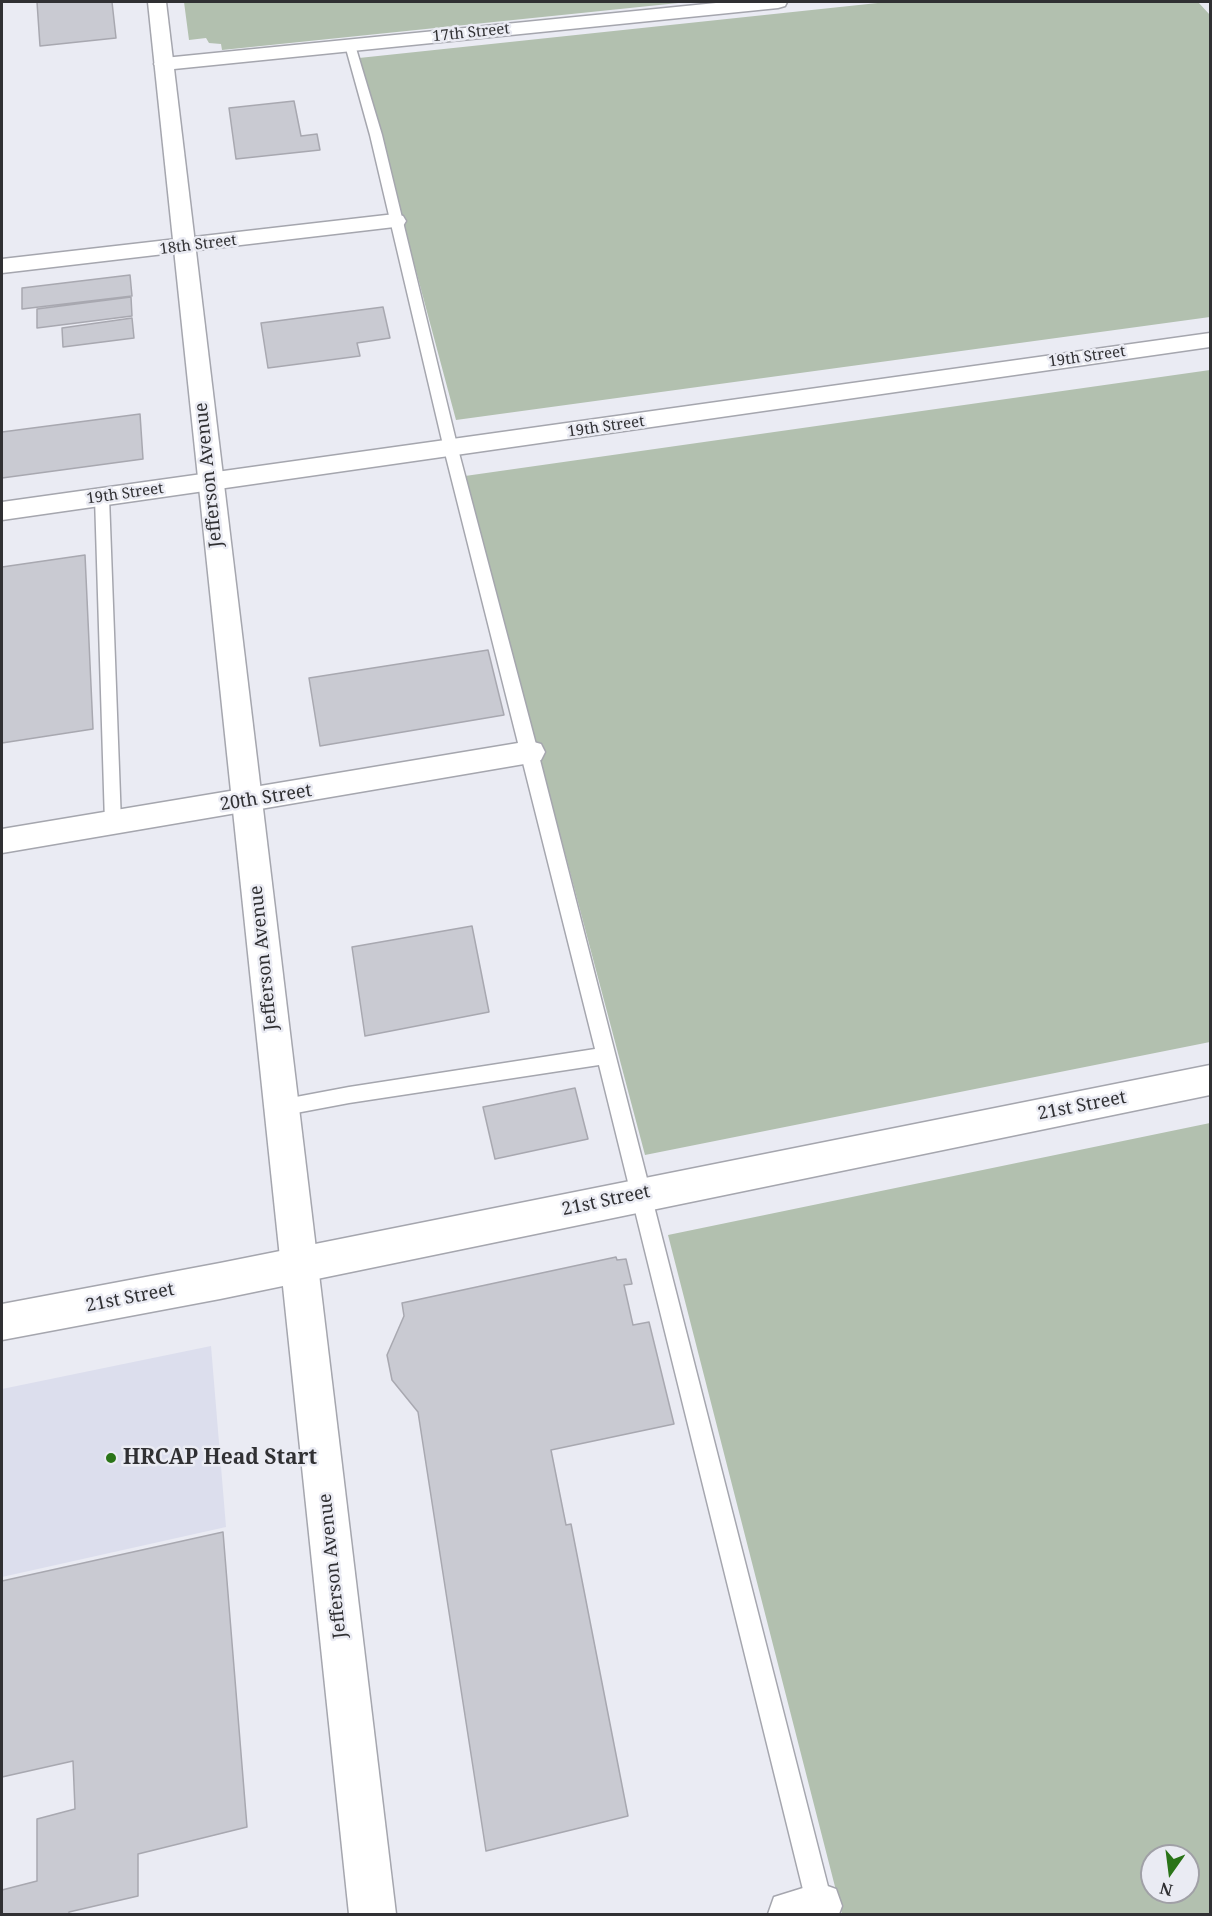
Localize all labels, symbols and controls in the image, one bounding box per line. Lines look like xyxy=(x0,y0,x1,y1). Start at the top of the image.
street label: 17th Street xyxy=(432,20,510,46)
street label: 18th Street xyxy=(159,231,237,259)
street label: 19th Street xyxy=(1047,343,1127,371)
street label: Jefferson Avenue xyxy=(191,401,227,549)
street label: 19th Street xyxy=(566,413,646,441)
street label: 19th Street xyxy=(85,480,165,508)
street label: 20th Street xyxy=(218,780,314,816)
street label: Jefferson Avenue xyxy=(246,884,282,1032)
street label: 21st Street xyxy=(1036,1087,1128,1125)
street label: 21st Street xyxy=(560,1181,652,1221)
street label: 21st Street xyxy=(84,1279,176,1317)
place label: HRCAP Head Start xyxy=(123,1445,317,1471)
marker: HRCAP Head Start xyxy=(104,1451,118,1465)
street label: Jefferson Avenue xyxy=(315,1492,351,1640)
north arrow xyxy=(1140,1844,1200,1904)
text: N xyxy=(1157,1877,1175,1902)

